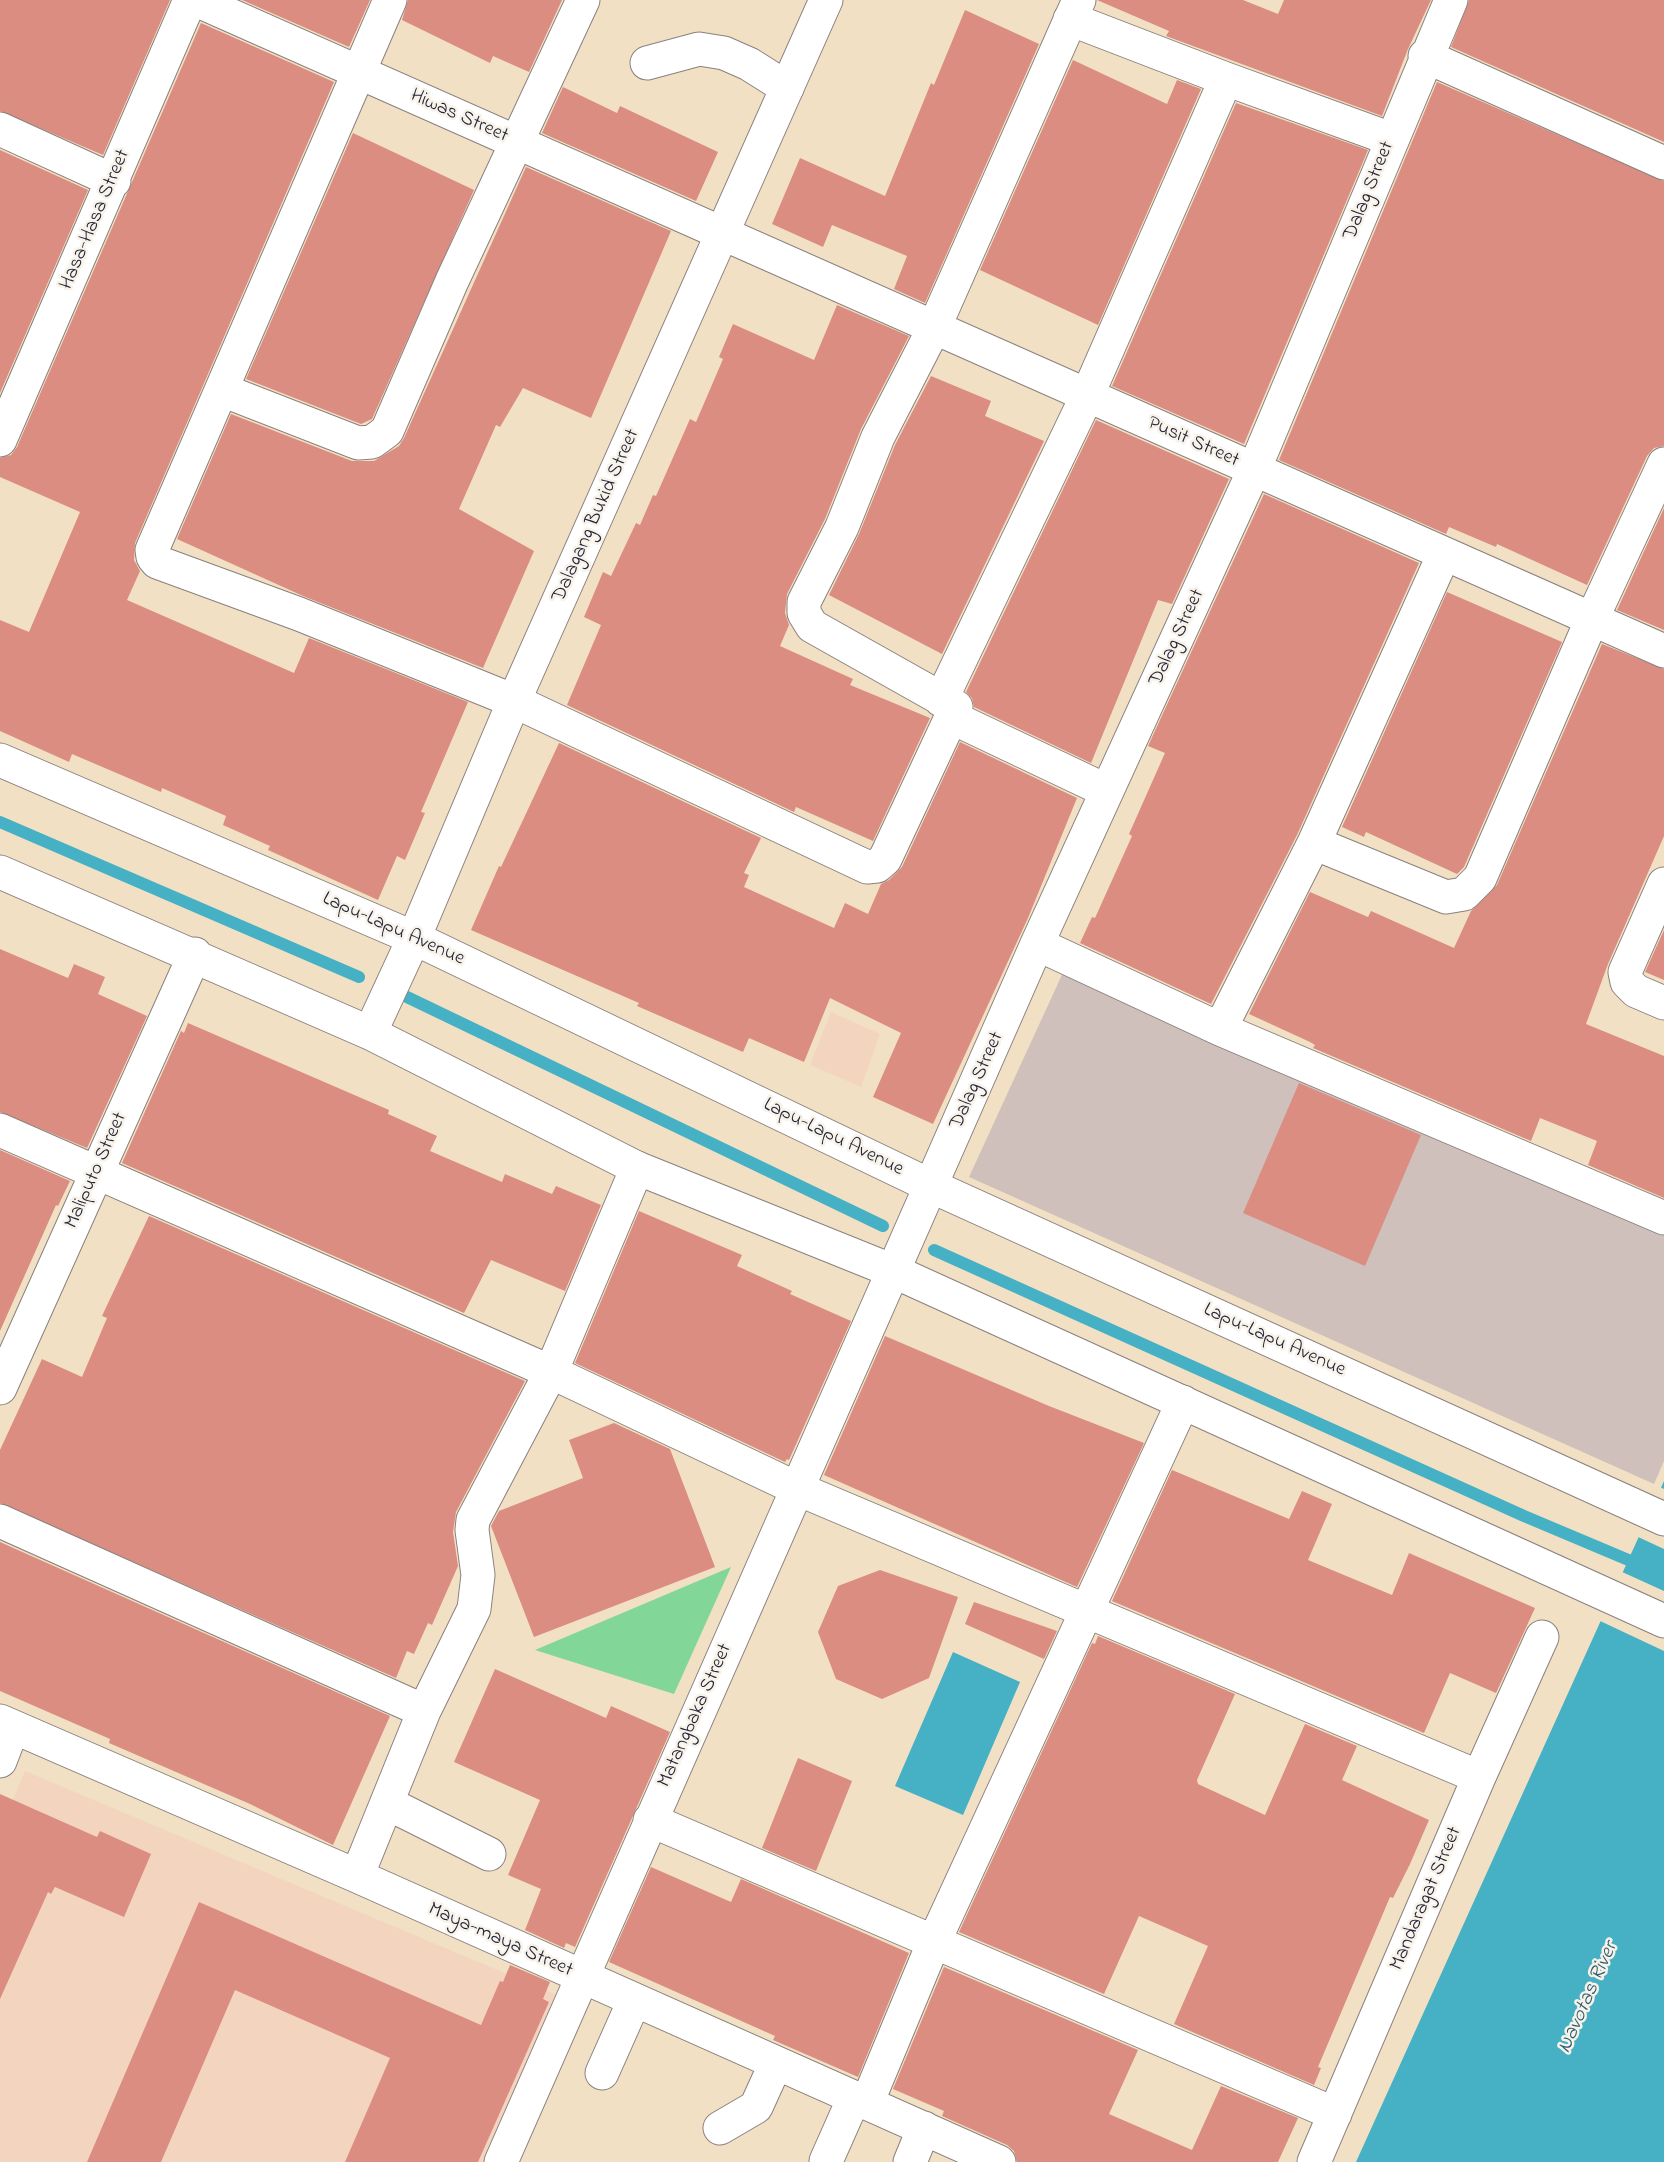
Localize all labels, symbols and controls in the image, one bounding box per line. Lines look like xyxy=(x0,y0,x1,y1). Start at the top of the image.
street label: Hiwas Street xyxy=(406,85,512,149)
street label: Dalag Street xyxy=(1339,138,1401,244)
street label: Hasa-Hasa Street xyxy=(56,146,136,294)
street label: Pusit Street xyxy=(1144,412,1242,474)
street label: Dalagang Bukid Street xyxy=(548,426,646,606)
street label: Dalag Street xyxy=(1145,586,1211,690)
street label: Lapu-Lapu Avenue xyxy=(318,888,468,972)
street label: Dalag Street xyxy=(946,1029,1010,1133)
street label: Lapu-Lapu Avenue xyxy=(759,1094,907,1182)
street label: Maliputo Street xyxy=(61,1109,133,1233)
street label: Lapu-Lapu Avenue xyxy=(1199,1299,1349,1383)
street label: Matangbaka Street xyxy=(654,1640,738,1792)
street label: Mandaragat Street xyxy=(1386,1824,1468,1974)
street label: Maya-maya Street xyxy=(424,1898,576,1984)
water label: Navotas River xyxy=(1553,1939,1625,2057)

